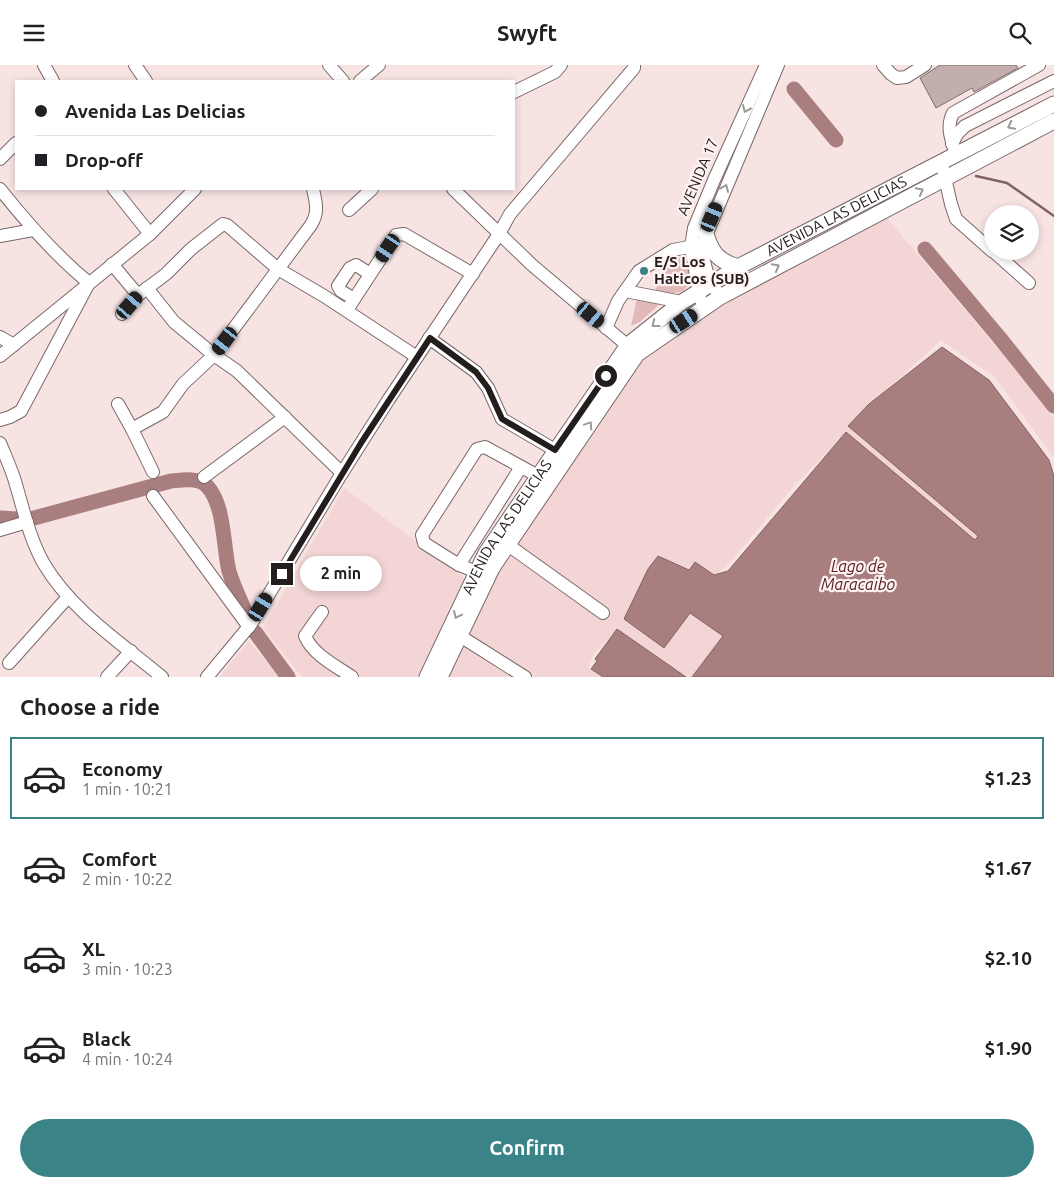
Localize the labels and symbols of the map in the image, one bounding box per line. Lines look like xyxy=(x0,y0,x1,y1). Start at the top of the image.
one-way arrow xyxy=(741,104,752,113)
one-way arrow xyxy=(1007,120,1016,130)
street label: AVENIDA 17 xyxy=(674,136,721,218)
street label: AVENIDA LAS DELICIAS xyxy=(763,172,910,259)
one-way arrow xyxy=(719,184,729,193)
one-way arrow xyxy=(915,187,924,197)
car xyxy=(699,200,724,234)
car xyxy=(373,231,402,265)
place label: E/S Los Haticos (SUB) xyxy=(654,253,750,287)
one-way arrow xyxy=(771,263,780,273)
marker: E/S Los Haticos (SUB) xyxy=(638,265,650,277)
car xyxy=(114,289,145,321)
car xyxy=(574,300,607,330)
car xyxy=(667,307,700,335)
one-way arrow xyxy=(652,318,661,326)
car xyxy=(209,325,240,357)
route start xyxy=(595,365,617,387)
one-way arrow xyxy=(583,421,592,431)
street label: AVENIDA LAS DELICIAS xyxy=(458,456,555,597)
callout: 2 min xyxy=(300,557,382,591)
water label: Lago de Maracaibo xyxy=(821,557,895,593)
route end xyxy=(271,563,293,585)
car xyxy=(246,590,275,624)
one-way arrow xyxy=(452,610,463,619)

